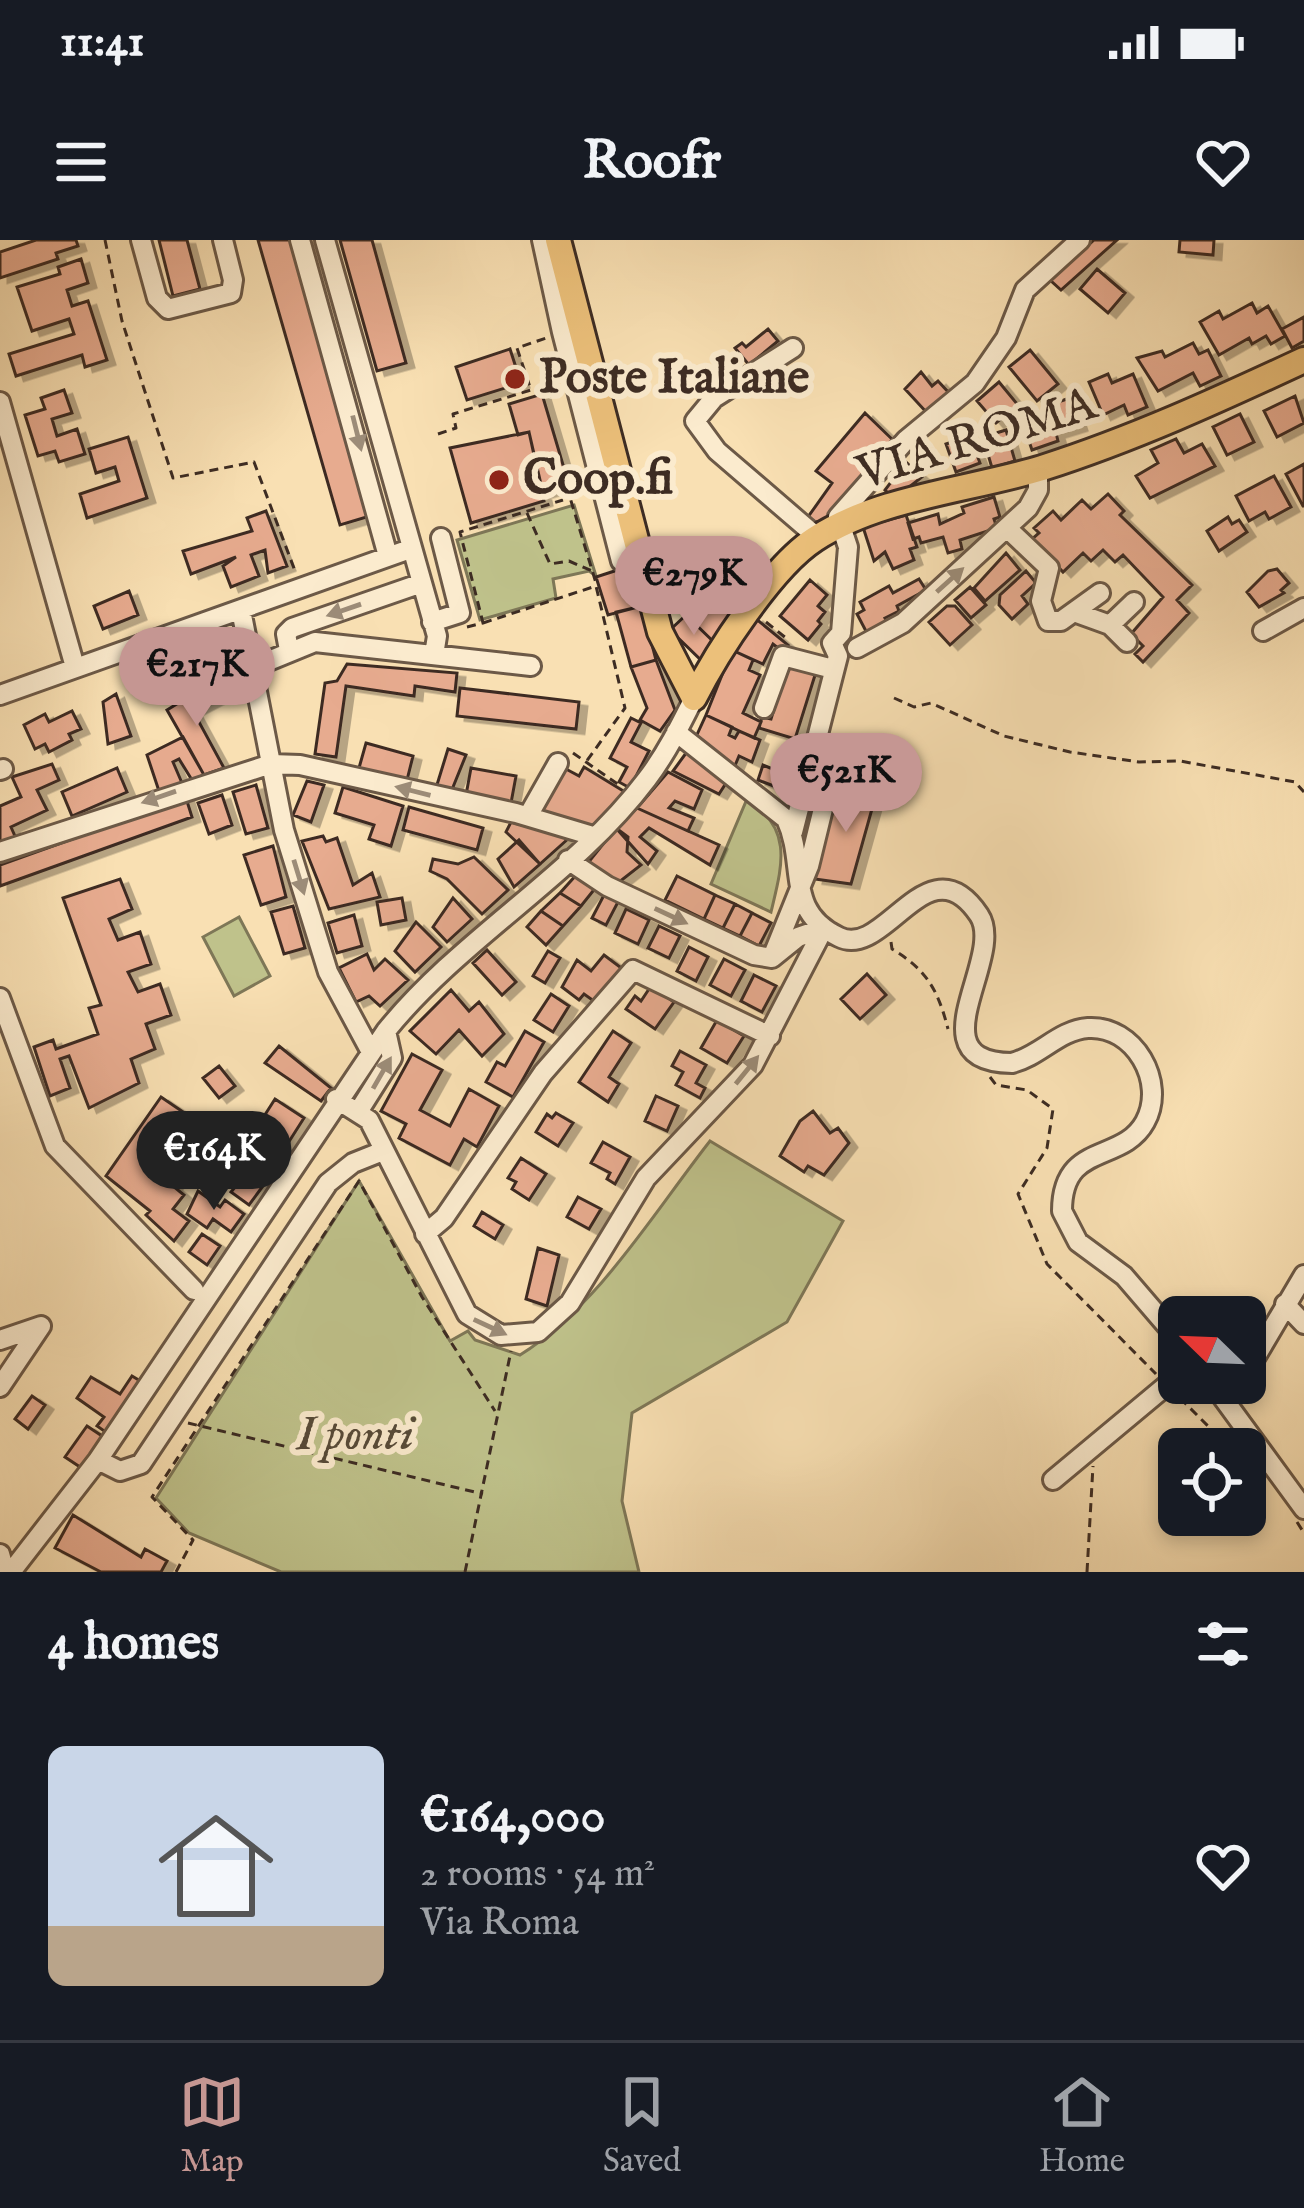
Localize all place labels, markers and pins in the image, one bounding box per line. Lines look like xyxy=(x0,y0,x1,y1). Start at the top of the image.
place label: Poste Italiane xyxy=(539,349,809,409)
marker: Poste Italiane xyxy=(502,366,528,392)
place label: Coop.fi xyxy=(523,450,673,510)
marker: Coop.fi xyxy=(486,467,512,493)
pin: €279K xyxy=(610,536,778,638)
pin: €217K xyxy=(113,627,281,729)
pin: €521K xyxy=(762,733,930,835)
pin: €164K xyxy=(130,1111,298,1213)

